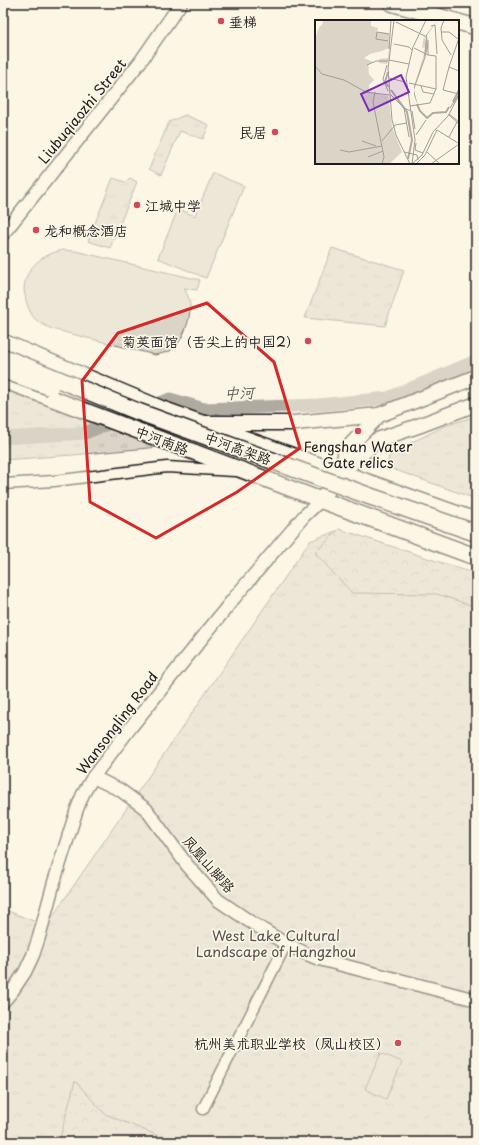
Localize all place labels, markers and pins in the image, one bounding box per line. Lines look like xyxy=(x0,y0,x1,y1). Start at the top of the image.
place label: 垂梯 xyxy=(229,11,257,32)
marker: 垂梯 xyxy=(216,16,226,26)
place label: 民居 xyxy=(239,122,267,143)
marker: 民居 xyxy=(270,127,280,137)
place label: 江城中学 xyxy=(145,195,201,216)
marker: 江城中学 xyxy=(132,200,142,210)
place label: 龙和概念酒店 xyxy=(44,220,128,241)
marker: 龙和概念酒店 xyxy=(31,225,41,235)
place label: 菊英面馆（舌尖上的中国2） xyxy=(122,331,300,352)
marker: 菊英面馆（舌尖上的中国2） xyxy=(303,336,313,346)
marker: Fengshan Water Gate relics xyxy=(353,426,363,436)
place label: Fengshan Water Gate relics xyxy=(303,436,413,473)
place label: 杭州美术职业学校（凤山校区） xyxy=(194,1033,390,1054)
marker: 杭州美术职业学校（凤山校区） xyxy=(393,1038,403,1048)

